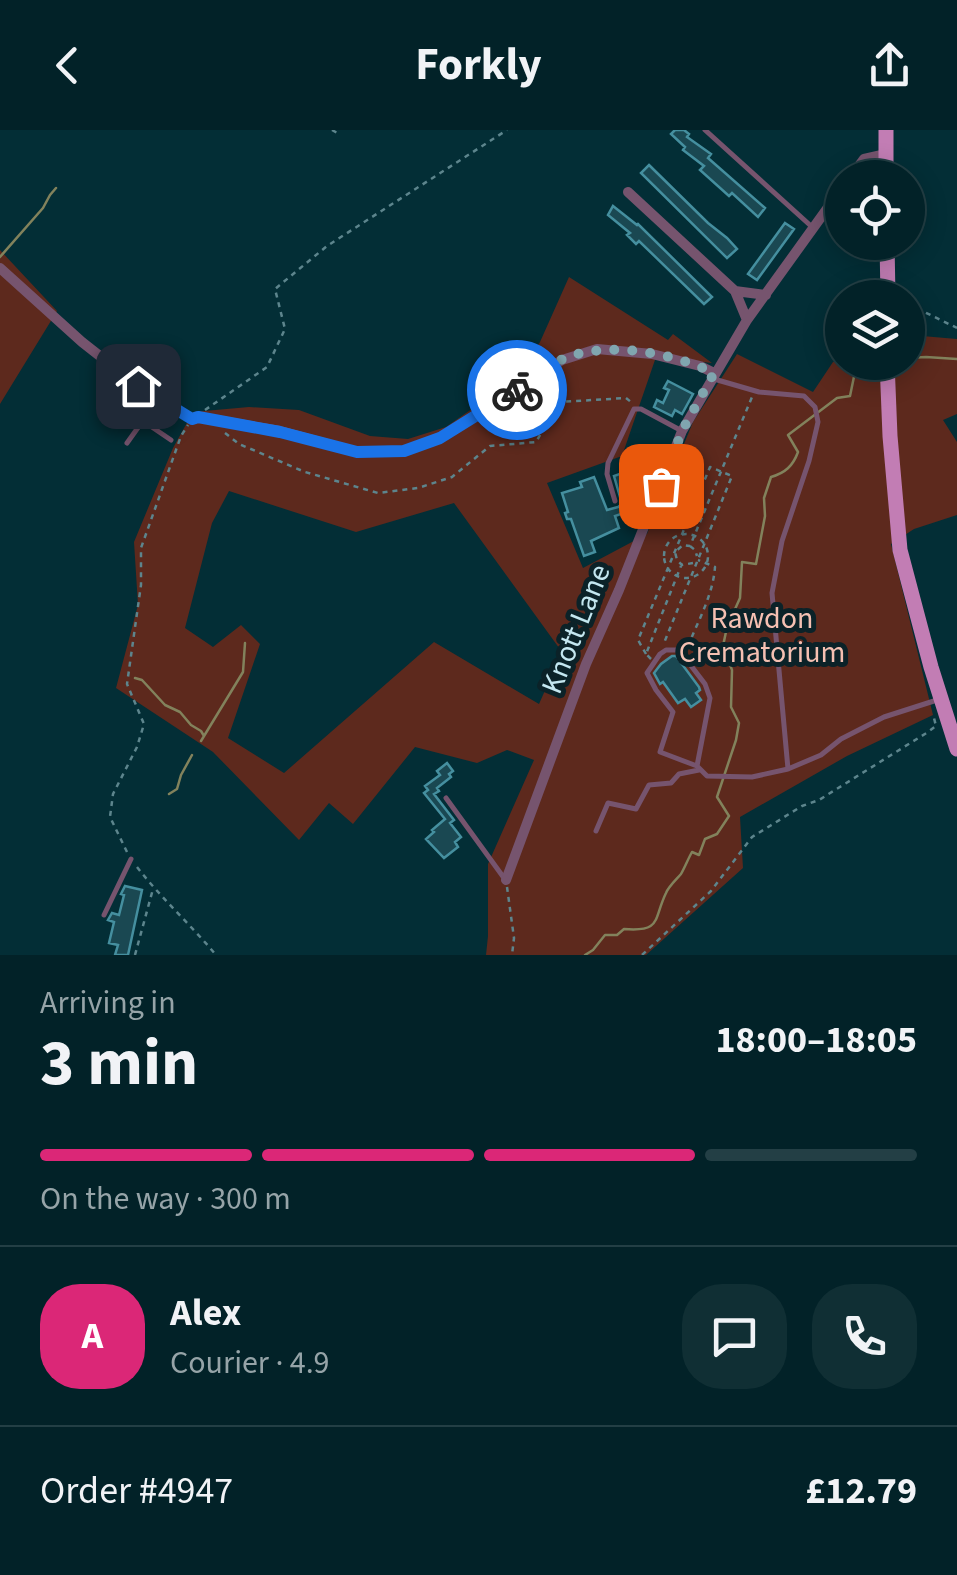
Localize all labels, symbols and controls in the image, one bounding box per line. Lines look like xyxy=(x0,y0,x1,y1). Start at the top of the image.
text: Forkly xyxy=(415,33,542,97)
icon: back xyxy=(40,38,95,93)
icon: share xyxy=(862,38,917,93)
map controls xyxy=(825,160,925,380)
button: locate xyxy=(825,160,925,260)
button: layers xyxy=(825,280,925,380)
courier xyxy=(467,340,567,440)
pin xyxy=(96,344,181,429)
icon: home xyxy=(111,359,166,414)
icon: bike xyxy=(490,363,545,418)
pin xyxy=(619,444,704,529)
icon: bag xyxy=(634,459,689,514)
street label: Knott Lane xyxy=(531,558,621,700)
park label: Rawdon Crematorium xyxy=(679,597,845,674)
text: Arriving in xyxy=(40,980,176,1026)
text: 18:00–18:05 xyxy=(715,1013,917,1067)
text: 3 min xyxy=(40,1017,198,1110)
text: On the way · 300 m xyxy=(40,1176,291,1222)
button: chat xyxy=(682,1284,787,1389)
button: phone xyxy=(812,1284,917,1389)
text: Alex xyxy=(170,1286,241,1340)
text: A xyxy=(82,1309,103,1363)
text: Courier · 4.9 xyxy=(170,1340,330,1386)
text: Order #4947 xyxy=(40,1464,233,1518)
text: £12.79 xyxy=(805,1464,917,1518)

